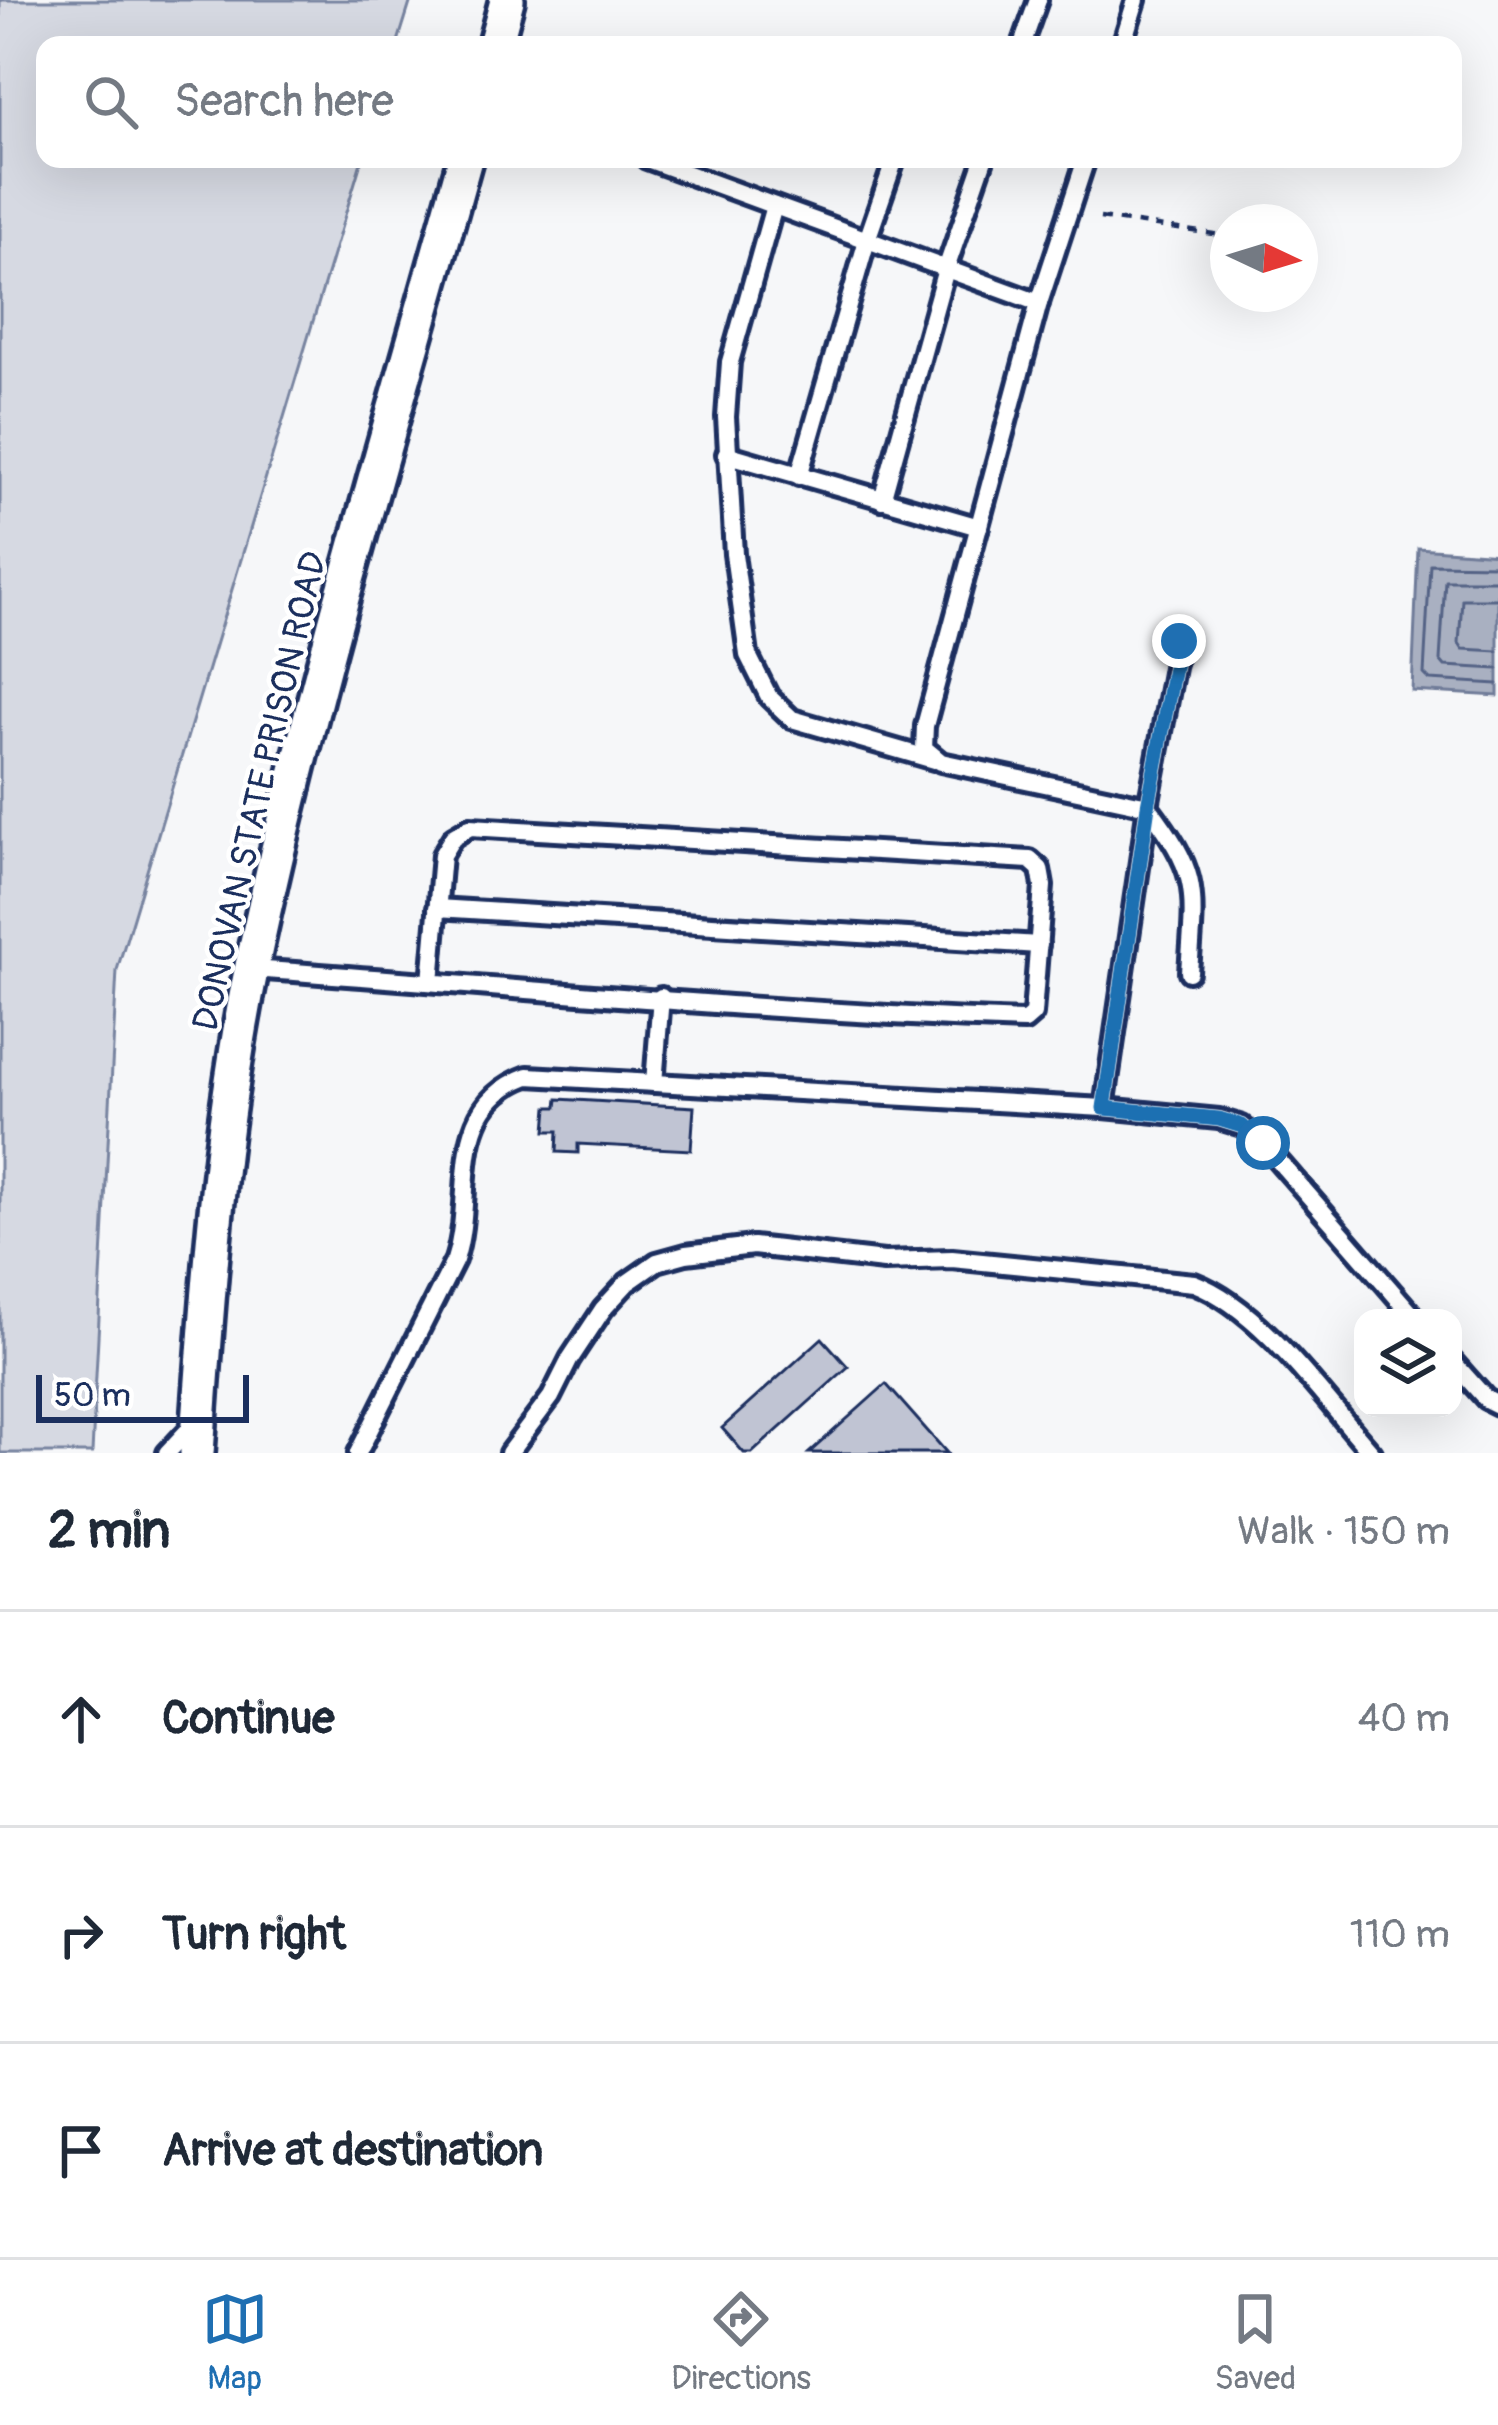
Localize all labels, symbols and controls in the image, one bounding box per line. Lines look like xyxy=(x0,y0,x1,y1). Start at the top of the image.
search box xyxy=(36,36,1462,168)
icon: search xyxy=(78,69,144,135)
text: Search here xyxy=(174,74,394,130)
north arrow xyxy=(1210,204,1318,312)
street label: DONOVAN STATE PRISON ROAD xyxy=(183,547,337,1035)
route end xyxy=(1152,614,1206,668)
route start xyxy=(1236,1116,1290,1170)
map controls xyxy=(1354,1309,1462,1417)
button: layers xyxy=(1354,1309,1462,1417)
scale bar xyxy=(36,1369,249,1422)
text: 50 m xyxy=(54,1375,131,1416)
text: 2 min xyxy=(48,1499,170,1563)
text: Walk · 150 m xyxy=(1237,1507,1450,1556)
icon: ahead xyxy=(48,1686,114,1752)
text: Continue xyxy=(162,1691,335,1747)
text: 40 m xyxy=(1358,1694,1450,1743)
icon: right xyxy=(48,1902,114,1968)
text: Turn right xyxy=(162,1907,346,1963)
text: 110 m xyxy=(1350,1910,1450,1959)
icon: arrive xyxy=(48,2118,114,2184)
text: Arrive at destination xyxy=(162,2123,543,2179)
tab: Map xyxy=(202,2286,268,2399)
tab: Directions xyxy=(671,2286,811,2399)
tab: Saved xyxy=(1214,2286,1296,2399)

